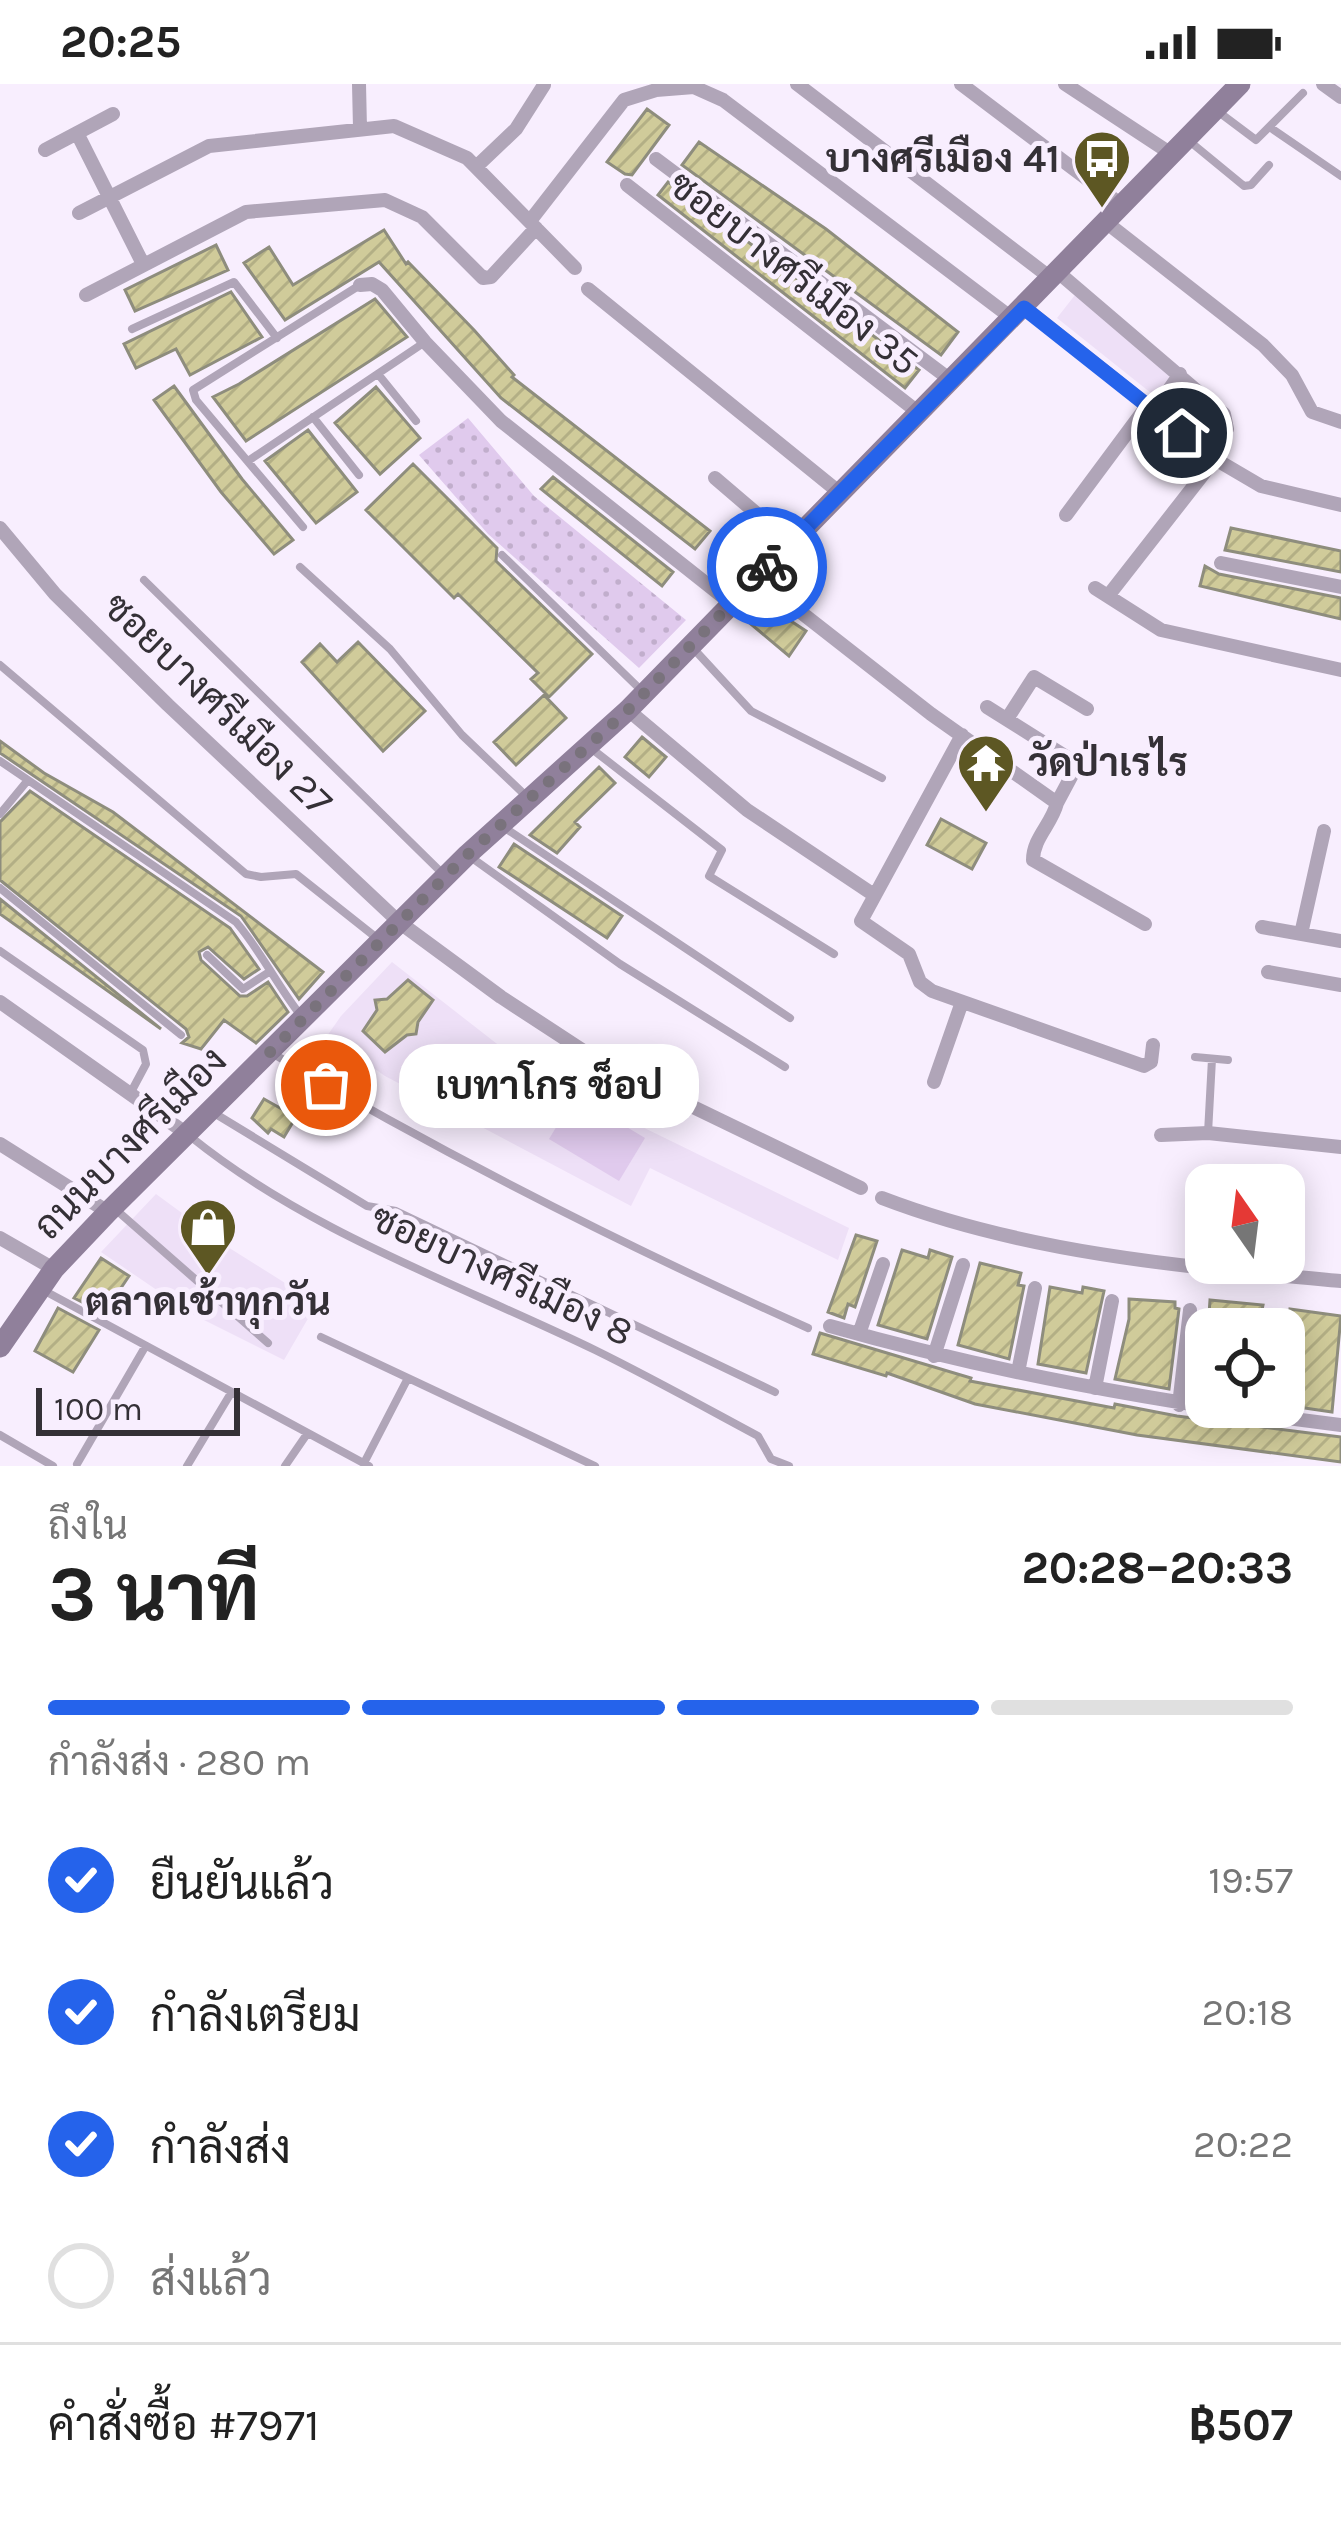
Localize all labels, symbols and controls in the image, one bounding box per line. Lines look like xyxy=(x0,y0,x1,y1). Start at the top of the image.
text: 20:25 xyxy=(60,16,181,68)
bus stop icon: บางศรีเมือง 41 xyxy=(1071,128,1133,210)
place label: บางศรีเมือง 41 xyxy=(826,134,1060,182)
street label: ซอยบางศรีเมือง 35 xyxy=(660,160,929,385)
pin xyxy=(1131,382,1233,484)
icon: home xyxy=(1149,400,1215,466)
courier xyxy=(707,507,827,627)
icon: bike xyxy=(734,534,800,600)
street label: ซอยบางศรีเมือง 27 xyxy=(94,582,343,825)
temple icon: วัดป่าเรไร xyxy=(955,732,1017,814)
place label: วัดป่าเรไร xyxy=(1028,736,1188,786)
pin xyxy=(275,1034,377,1136)
street label: ถนนบางศรีเมือง xyxy=(24,1037,236,1249)
callout: เบทาโกร ช็อป xyxy=(398,1043,698,1127)
icon: bag xyxy=(293,1052,359,1118)
text: เบทาโกร ช็อป xyxy=(435,1063,663,1109)
north arrow xyxy=(1185,1164,1305,1284)
map controls xyxy=(1185,1164,1305,1428)
street label: ซอยบางศรีเมือง 8 xyxy=(364,1193,640,1356)
shop icon: ตลาดเช้าทุกวัน xyxy=(177,1196,239,1278)
place label: ตลาดเช้าทุกวัน xyxy=(85,1276,331,1329)
button: locate xyxy=(1185,1308,1305,1428)
scale bar xyxy=(36,1382,240,1435)
text: 100 m xyxy=(54,1390,143,1428)
text: ถึงใน xyxy=(48,1503,128,1549)
text: 20:28–20:33 xyxy=(1021,1542,1293,1594)
text: 3 นาที xyxy=(48,1548,260,1640)
text: กำลังส่ง · 280 m xyxy=(48,1739,311,1785)
icon: check xyxy=(48,1847,114,1913)
text: 19:57 xyxy=(1208,1857,1293,1903)
text: ยืนยันแล้ว xyxy=(150,1858,334,1910)
icon: check xyxy=(48,1979,114,2045)
text: 20:18 xyxy=(1201,1989,1293,2035)
text: กำลังเตรียม xyxy=(150,1990,361,2042)
icon: check xyxy=(48,2111,114,2177)
text: 20:22 xyxy=(1193,2121,1293,2167)
text: กำลังส่ง xyxy=(150,2122,291,2174)
text: ส่งแล้ว xyxy=(150,2254,272,2306)
text: คำสั่งซื้อ #7971 xyxy=(48,2399,320,2451)
text: ฿507 xyxy=(1189,2399,1293,2451)

